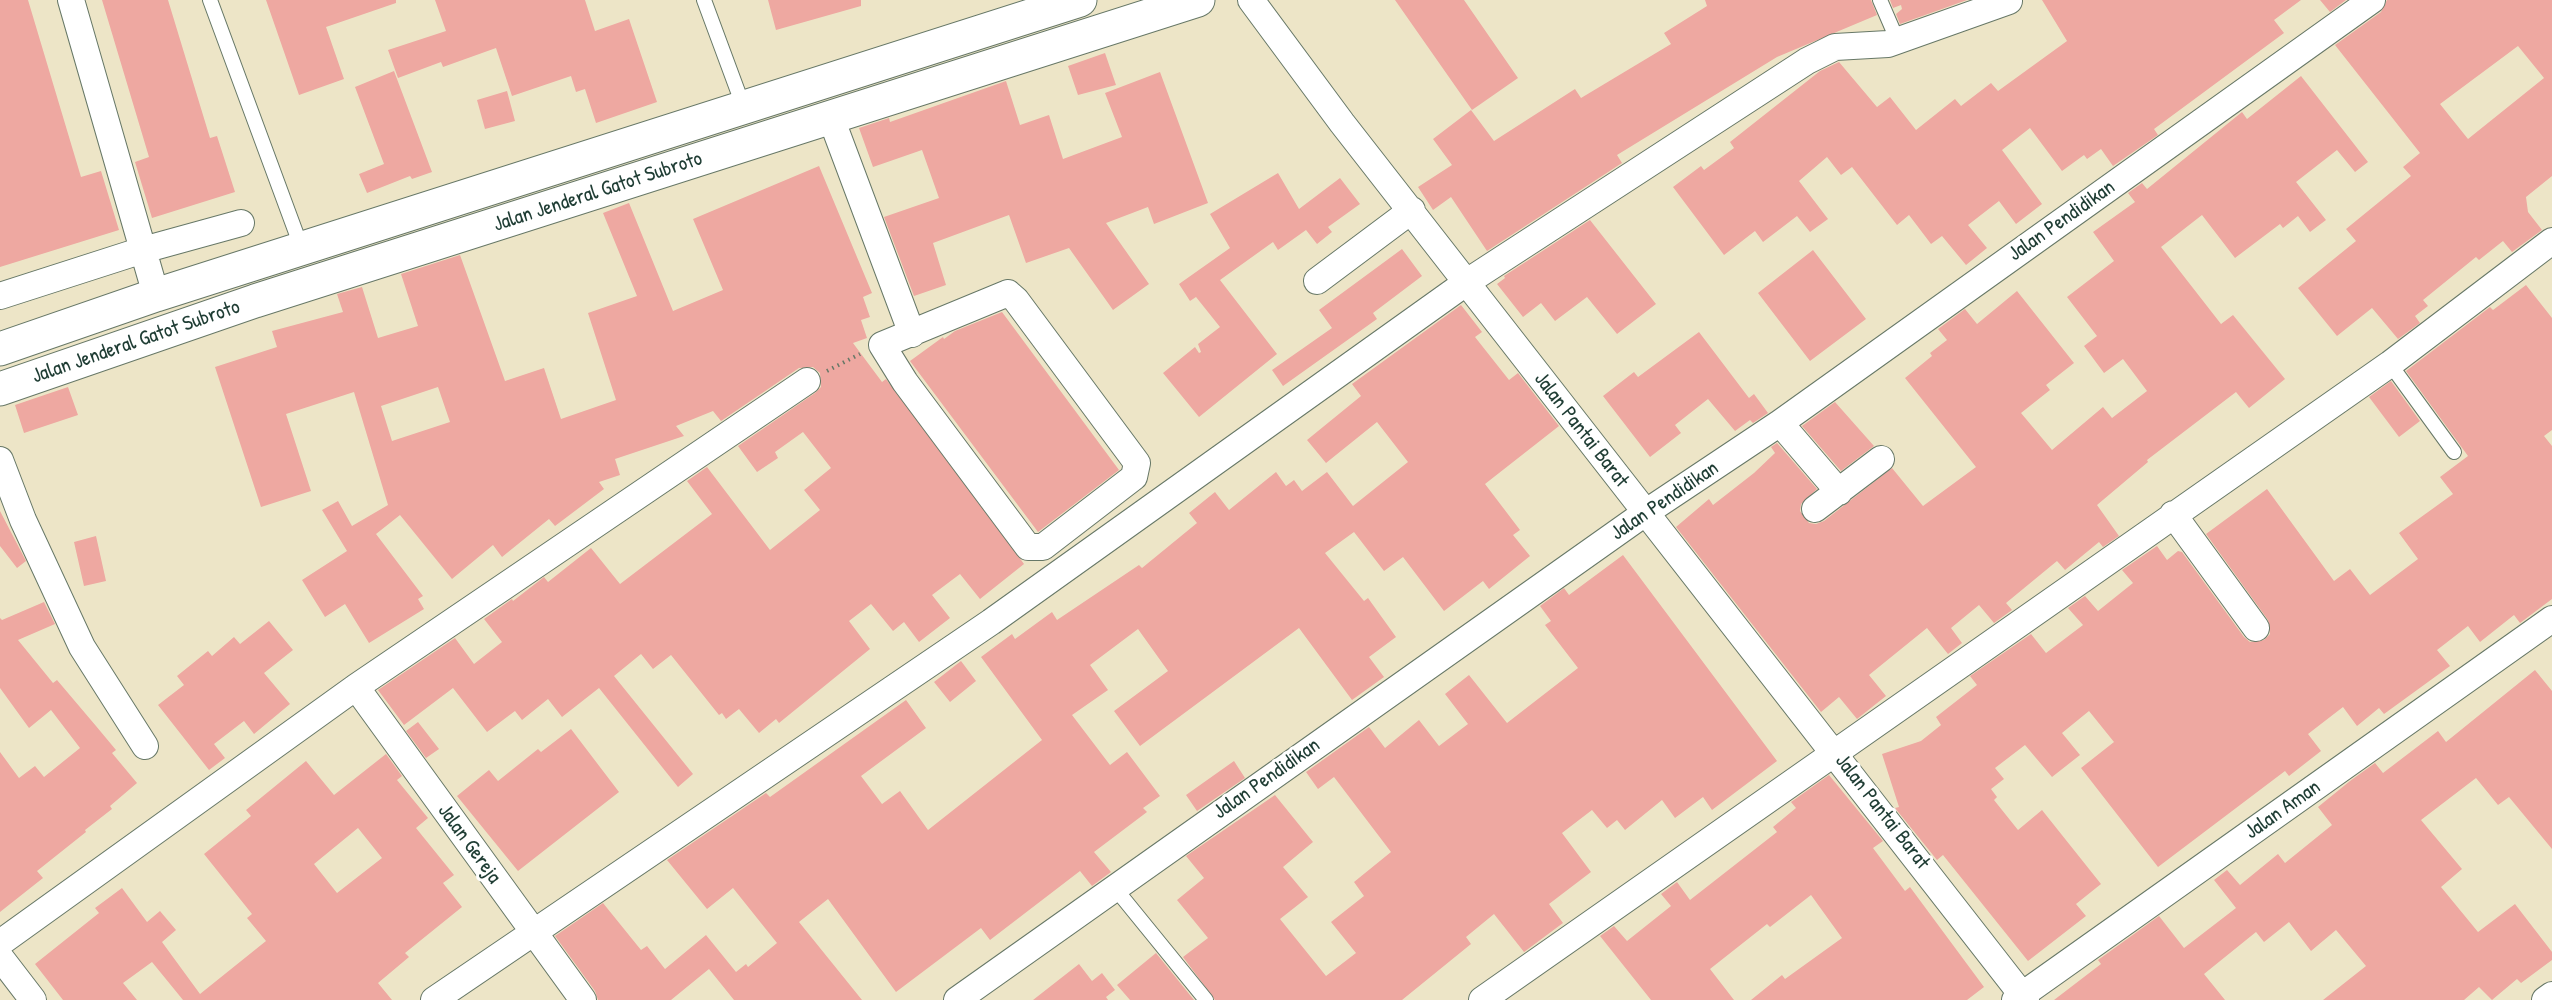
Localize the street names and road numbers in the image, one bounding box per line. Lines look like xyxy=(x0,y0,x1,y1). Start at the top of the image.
street label: Jalan Jenderal Gatot Subroto xyxy=(490,146,706,238)
street label: Jalan Pendidikan xyxy=(2004,175,2120,267)
street label: Jalan Jenderal Gatot Subroto xyxy=(29,295,243,389)
street label: Jalan Pantai Barat xyxy=(1528,367,1634,493)
street label: Jalan Pendidikan xyxy=(1606,456,1724,546)
street label: Jalan Pendidikan xyxy=(1209,733,1325,825)
street label: Jalan Pantai Barat xyxy=(1829,749,1935,875)
street label: Jalan Aman xyxy=(2240,775,2326,845)
street label: Jalan Gereja xyxy=(432,799,506,889)

